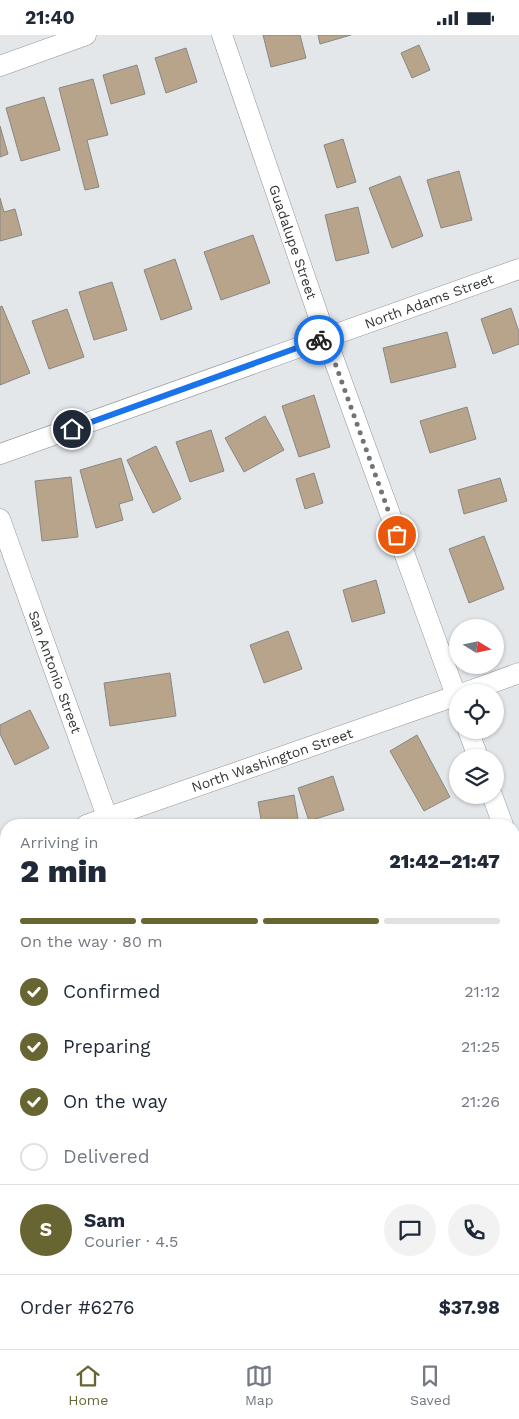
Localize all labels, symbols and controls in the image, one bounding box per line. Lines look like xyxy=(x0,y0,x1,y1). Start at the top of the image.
text: 21:40 xyxy=(25,6,75,29)
street label: Guadalupe Street xyxy=(266,183,320,302)
street label: North Adams Street xyxy=(362,270,496,332)
courier xyxy=(294,315,344,365)
icon: bike xyxy=(305,326,333,354)
pin xyxy=(51,408,93,450)
icon: home xyxy=(58,415,86,443)
pin xyxy=(376,514,418,556)
icon: bag xyxy=(383,521,411,549)
street label: San Antonio Street xyxy=(25,608,85,736)
north arrow xyxy=(449,619,504,674)
map controls xyxy=(449,619,504,804)
button: locate xyxy=(449,684,504,739)
street label: North Washington Street xyxy=(189,725,355,795)
button: layers xyxy=(449,749,504,804)
text: Arriving in xyxy=(20,833,98,852)
text: 21:42–21:47 xyxy=(389,850,500,873)
text: 2 min xyxy=(20,852,107,890)
text: On the way · 80 m xyxy=(20,932,163,951)
icon: check xyxy=(20,978,48,1006)
text: Confirmed xyxy=(63,980,160,1003)
text: 21:12 xyxy=(464,982,500,1001)
icon: check xyxy=(20,1033,48,1061)
text: Preparing xyxy=(63,1035,150,1058)
text: 21:25 xyxy=(461,1037,500,1056)
icon: check xyxy=(20,1088,48,1116)
text: On the way xyxy=(63,1090,167,1113)
text: 21:26 xyxy=(461,1092,500,1111)
text: Delivered xyxy=(63,1145,150,1168)
button: chat xyxy=(384,1204,436,1256)
button: phone xyxy=(448,1204,500,1256)
text: Sam xyxy=(84,1209,125,1232)
text: S xyxy=(40,1218,52,1241)
text: Courier · 4.5 xyxy=(84,1232,178,1251)
text: Order #6276 xyxy=(20,1296,134,1319)
text: $37.98 xyxy=(439,1296,500,1319)
tab: Home xyxy=(68,1362,108,1408)
tab: Map xyxy=(245,1362,273,1408)
tab: Saved xyxy=(410,1362,451,1408)

